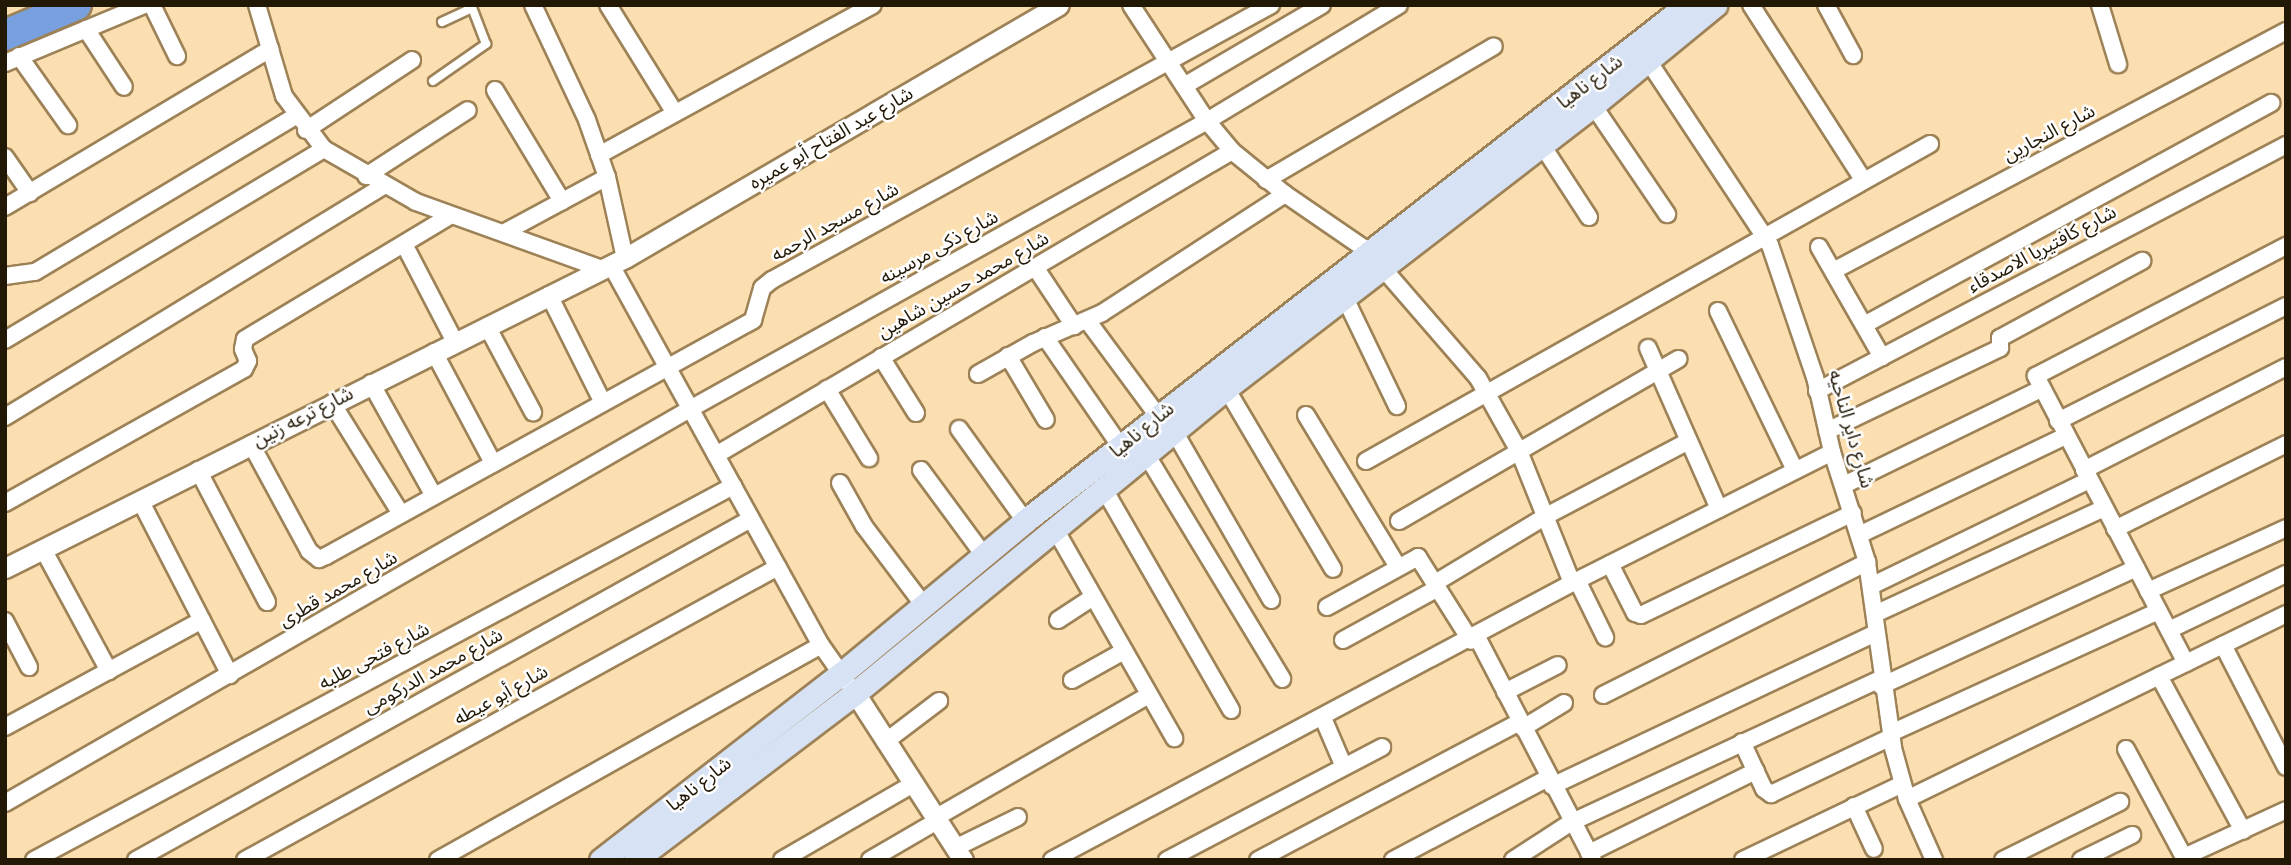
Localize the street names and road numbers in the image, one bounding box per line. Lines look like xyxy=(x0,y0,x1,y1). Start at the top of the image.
street label: شارع ناهيا xyxy=(1553,50,1627,114)
street label: شارع عبد الفتاح أبو عميره xyxy=(745,82,917,194)
street label: شارع النجارين xyxy=(1999,99,2099,167)
street label: شارع مسجد الرحمه xyxy=(767,178,903,266)
street label: شارع كافتيريا الاصدقاء xyxy=(1964,200,2120,298)
street label: شارع ذكى مرسينه xyxy=(876,205,1002,289)
street label: شارع محمد حسين شاهين xyxy=(873,227,1053,343)
street label: شارع داير الناحيه xyxy=(1823,367,1879,491)
street label: شارع ترعه زنين xyxy=(249,382,357,452)
street label: شارع ناهيا xyxy=(1105,397,1179,463)
street label: شارع محمد قطرى xyxy=(275,546,401,632)
street label: شارع فتحى طلبه xyxy=(315,617,433,695)
street label: شارع محمد الدركومى xyxy=(359,623,507,719)
street label: شارع أبو عيطه xyxy=(450,660,552,730)
street label: شارع ناهيا xyxy=(662,752,736,816)

